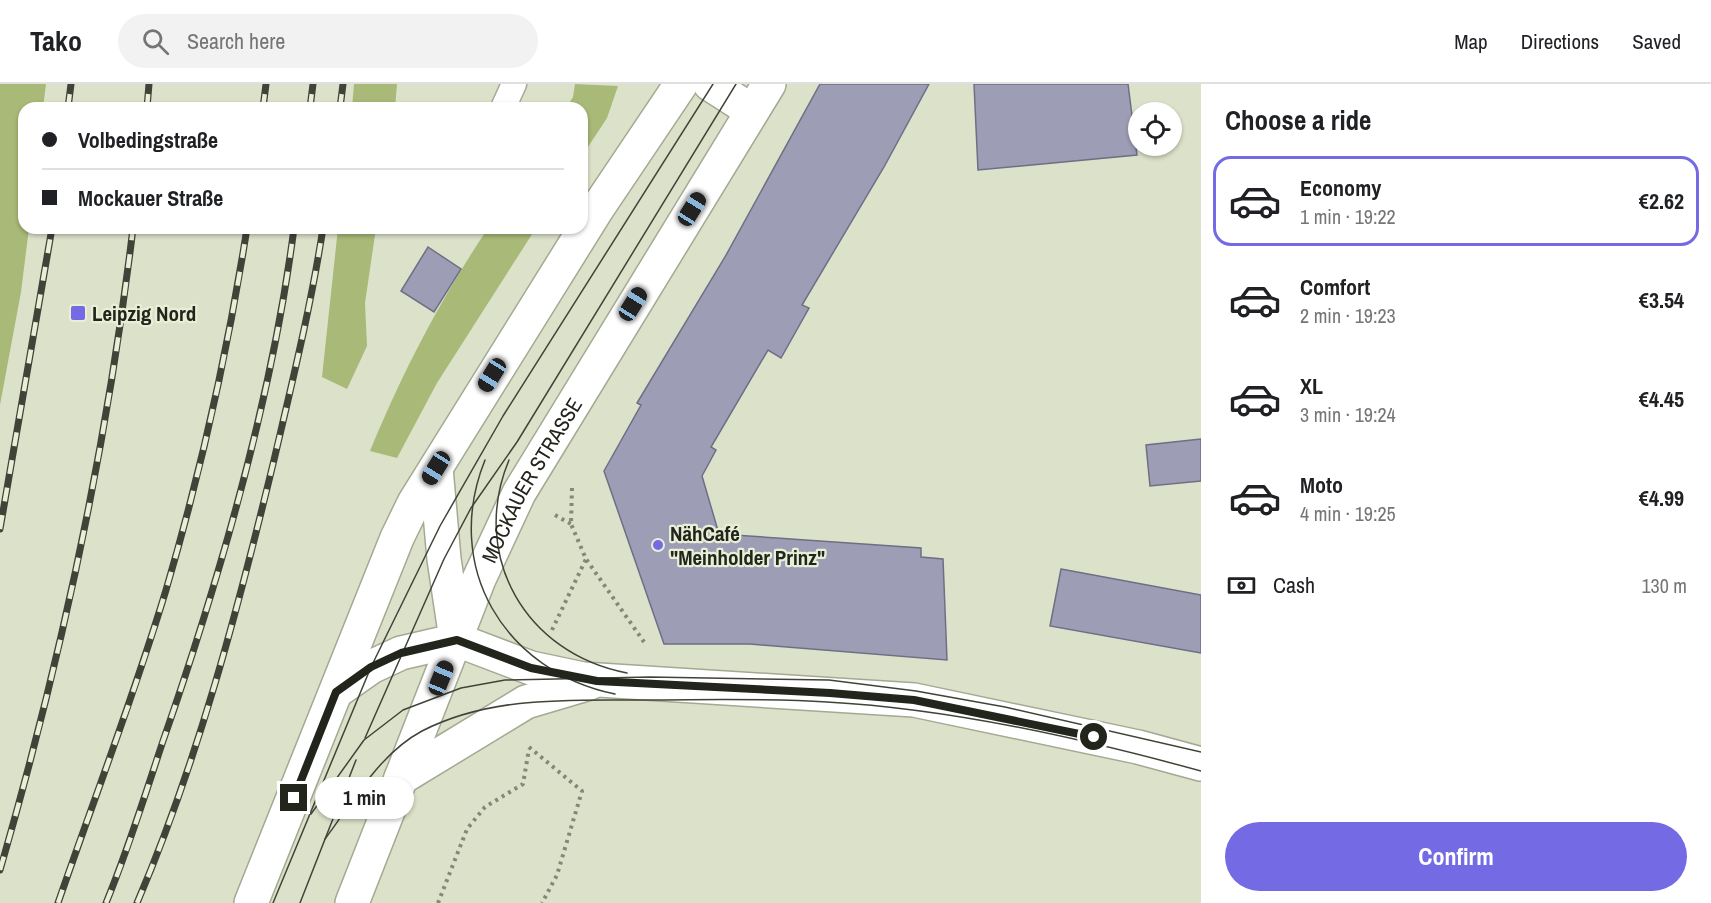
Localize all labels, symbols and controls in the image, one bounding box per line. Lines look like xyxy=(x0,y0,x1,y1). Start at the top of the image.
search box xyxy=(118,14,538,68)
text: Tako xyxy=(30,22,82,60)
icon: search xyxy=(139,25,172,58)
text: Search here xyxy=(187,26,285,56)
text: Map xyxy=(1454,27,1488,56)
text: Directions xyxy=(1521,27,1599,56)
text: Saved xyxy=(1632,27,1681,56)
map controls xyxy=(1128,102,1182,156)
button: locate xyxy=(1128,102,1182,156)
text: Choose a ride xyxy=(1225,102,1371,138)
text: Volbedingstraße xyxy=(78,125,218,155)
text: Economy xyxy=(1300,173,1381,203)
icon: car xyxy=(1228,174,1282,228)
text: Mockauer Straße xyxy=(78,183,223,213)
text: €2.62 xyxy=(1639,186,1684,216)
car xyxy=(675,189,709,229)
text: 1 min · 19:22 xyxy=(1300,203,1396,230)
text: Comfort xyxy=(1300,272,1370,302)
icon: car xyxy=(1228,273,1282,327)
car xyxy=(616,284,650,324)
text: €3.54 xyxy=(1639,285,1684,315)
place label: Leipzig Nord xyxy=(92,299,196,328)
text: 2 min · 19:23 xyxy=(1300,302,1396,329)
marker: Leipzig Nord xyxy=(69,304,87,322)
car xyxy=(475,355,509,395)
text: XL xyxy=(1300,371,1323,401)
icon: car xyxy=(1228,372,1282,426)
text: €4.45 xyxy=(1639,384,1684,414)
street label: MOCKAUER STRASSE xyxy=(474,392,589,567)
text: 3 min · 19:24 xyxy=(1300,401,1396,428)
car xyxy=(419,448,453,488)
text: Moto xyxy=(1300,470,1343,500)
icon: car xyxy=(1228,471,1282,525)
text: €4.99 xyxy=(1639,483,1684,513)
text: 4 min · 19:25 xyxy=(1300,500,1396,527)
place label: NähCafé "Meinholder Prinz" xyxy=(670,519,825,572)
marker: NähCafé "Meinholder Prinz" xyxy=(651,538,665,552)
icon: cash xyxy=(1225,569,1258,602)
text: Cash xyxy=(1273,570,1315,600)
text: 130 m xyxy=(1641,572,1687,599)
car xyxy=(426,658,456,698)
route start xyxy=(1080,723,1107,750)
callout: 1 min xyxy=(315,777,414,819)
route end xyxy=(280,784,307,811)
text: 1 min xyxy=(343,784,386,811)
button: Confirm xyxy=(1225,822,1687,891)

